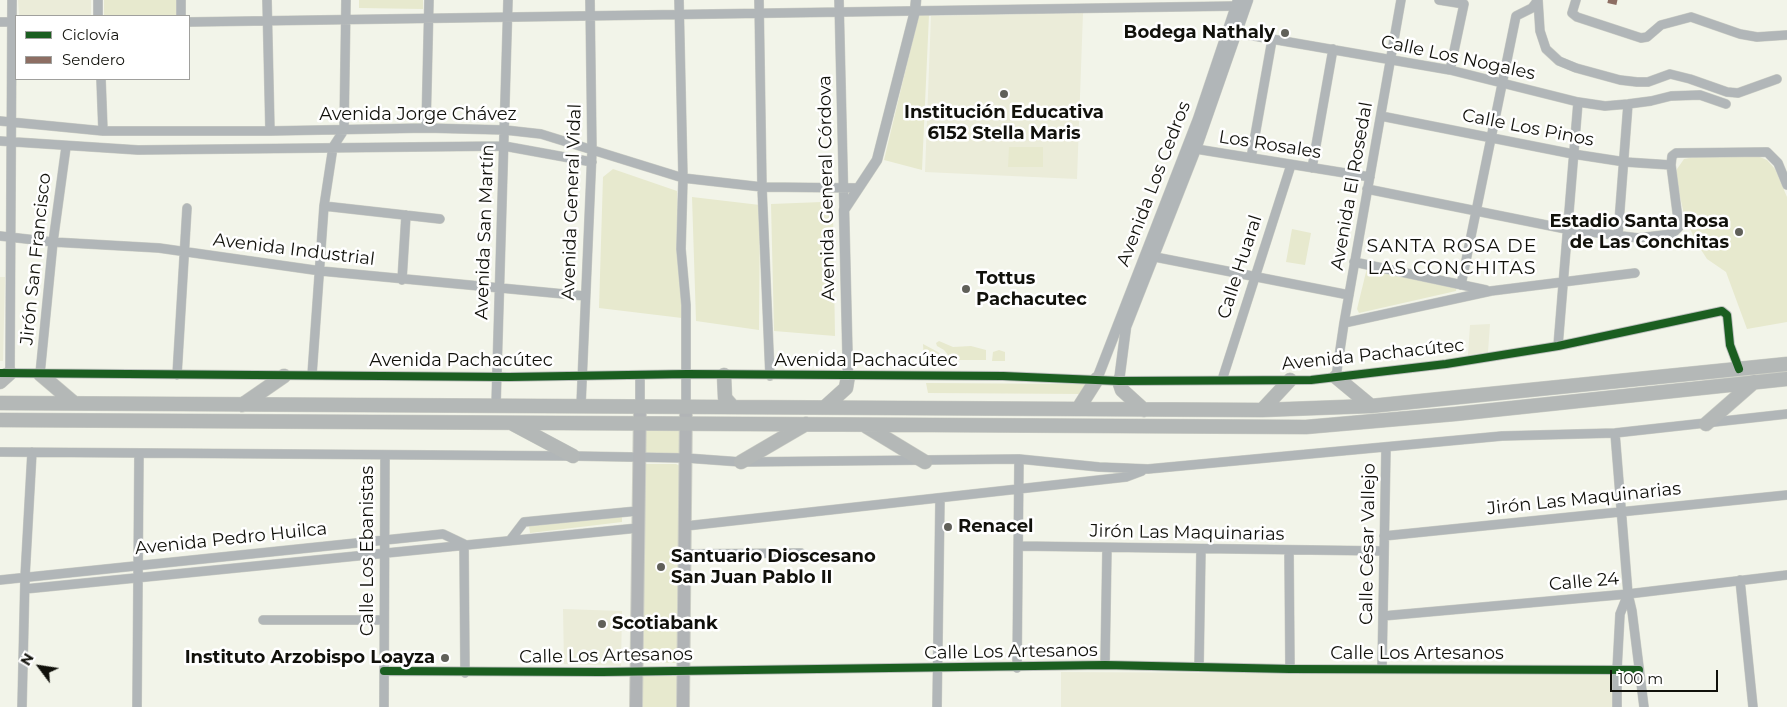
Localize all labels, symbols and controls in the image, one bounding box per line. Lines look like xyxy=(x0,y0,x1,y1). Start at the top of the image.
legend xyxy=(15,15,190,80)
place label: Bodega Nathaly xyxy=(1124,22,1275,44)
text: Ciclovía xyxy=(62,25,119,44)
marker: Bodega Nathaly xyxy=(1279,27,1291,39)
street label: Calle Los Nogales xyxy=(1379,31,1537,85)
text: Sendero xyxy=(62,50,125,69)
street label: Avenida General Córdova xyxy=(814,75,840,301)
marker: Institución Educativa 6152 Stella Maris xyxy=(998,88,1010,100)
street label: Avenida Los Cedros xyxy=(1113,98,1195,270)
street label: Avenida El Rosedal xyxy=(1327,100,1377,272)
place label: Institución Educativa 6152 Stella Maris xyxy=(904,102,1104,144)
street label: Avenida General Vidal xyxy=(558,103,586,301)
street label: Avenida Jorge Chávez xyxy=(319,104,517,126)
street label: Calle Los Pinos xyxy=(1460,105,1596,151)
street label: Los Rosales xyxy=(1217,126,1323,164)
street label: Avenida San Martín xyxy=(471,144,499,320)
street label: Jirón San Francisco xyxy=(16,172,56,346)
place label: Estadio Santa Rosa de Las Conchitas xyxy=(1550,211,1729,253)
street label: Calle Huaral xyxy=(1213,212,1267,322)
marker: Estadio Santa Rosa de Las Conchitas xyxy=(1733,226,1745,238)
street label: Avenida Industrial xyxy=(212,229,376,271)
district label: SANTA ROSA DE LAS CONCHITAS xyxy=(1365,235,1539,279)
place label: Tottus Pachacutec xyxy=(976,268,1087,310)
marker: Tottus Pachacutec xyxy=(960,283,972,295)
street label: Avenida Pachacútec xyxy=(1281,335,1465,375)
street label: Avenida Pachacútec xyxy=(369,350,553,372)
street label: Avenida Pachacútec xyxy=(774,350,958,372)
street label: Calle César Vallejo xyxy=(1356,463,1380,625)
street label: Calle Los Ebanistas xyxy=(357,466,379,636)
street label: Jirón Las Maquinarias xyxy=(1486,478,1682,520)
place label: Renacel xyxy=(958,516,1033,538)
street label: Avenida Pedro Huilca xyxy=(134,518,328,560)
marker: Renacel xyxy=(942,521,954,533)
street label: Jirón Las Maquinarias xyxy=(1089,521,1285,545)
place label: Santuario Dioscesano San Juan Pablo II xyxy=(671,546,876,588)
marker: Santuario Dioscesano San Juan Pablo II xyxy=(655,561,667,573)
street label: Calle 24 xyxy=(1548,568,1620,596)
place label: Scotiabank xyxy=(612,613,718,635)
marker: Scotiabank xyxy=(596,618,608,630)
street label: Calle Los Artesanos xyxy=(924,640,1098,664)
north arrow xyxy=(15,642,65,692)
street label: Calle Los Artesanos xyxy=(1330,643,1504,665)
street label: Calle Los Artesanos xyxy=(519,644,693,668)
place label: Instituto Arzobispo Loayza xyxy=(185,647,435,669)
text: N xyxy=(17,650,38,669)
marker: Instituto Arzobispo Loayza xyxy=(439,652,451,664)
scale bar xyxy=(1612,660,1720,692)
text: 100 m xyxy=(1618,669,1663,688)

